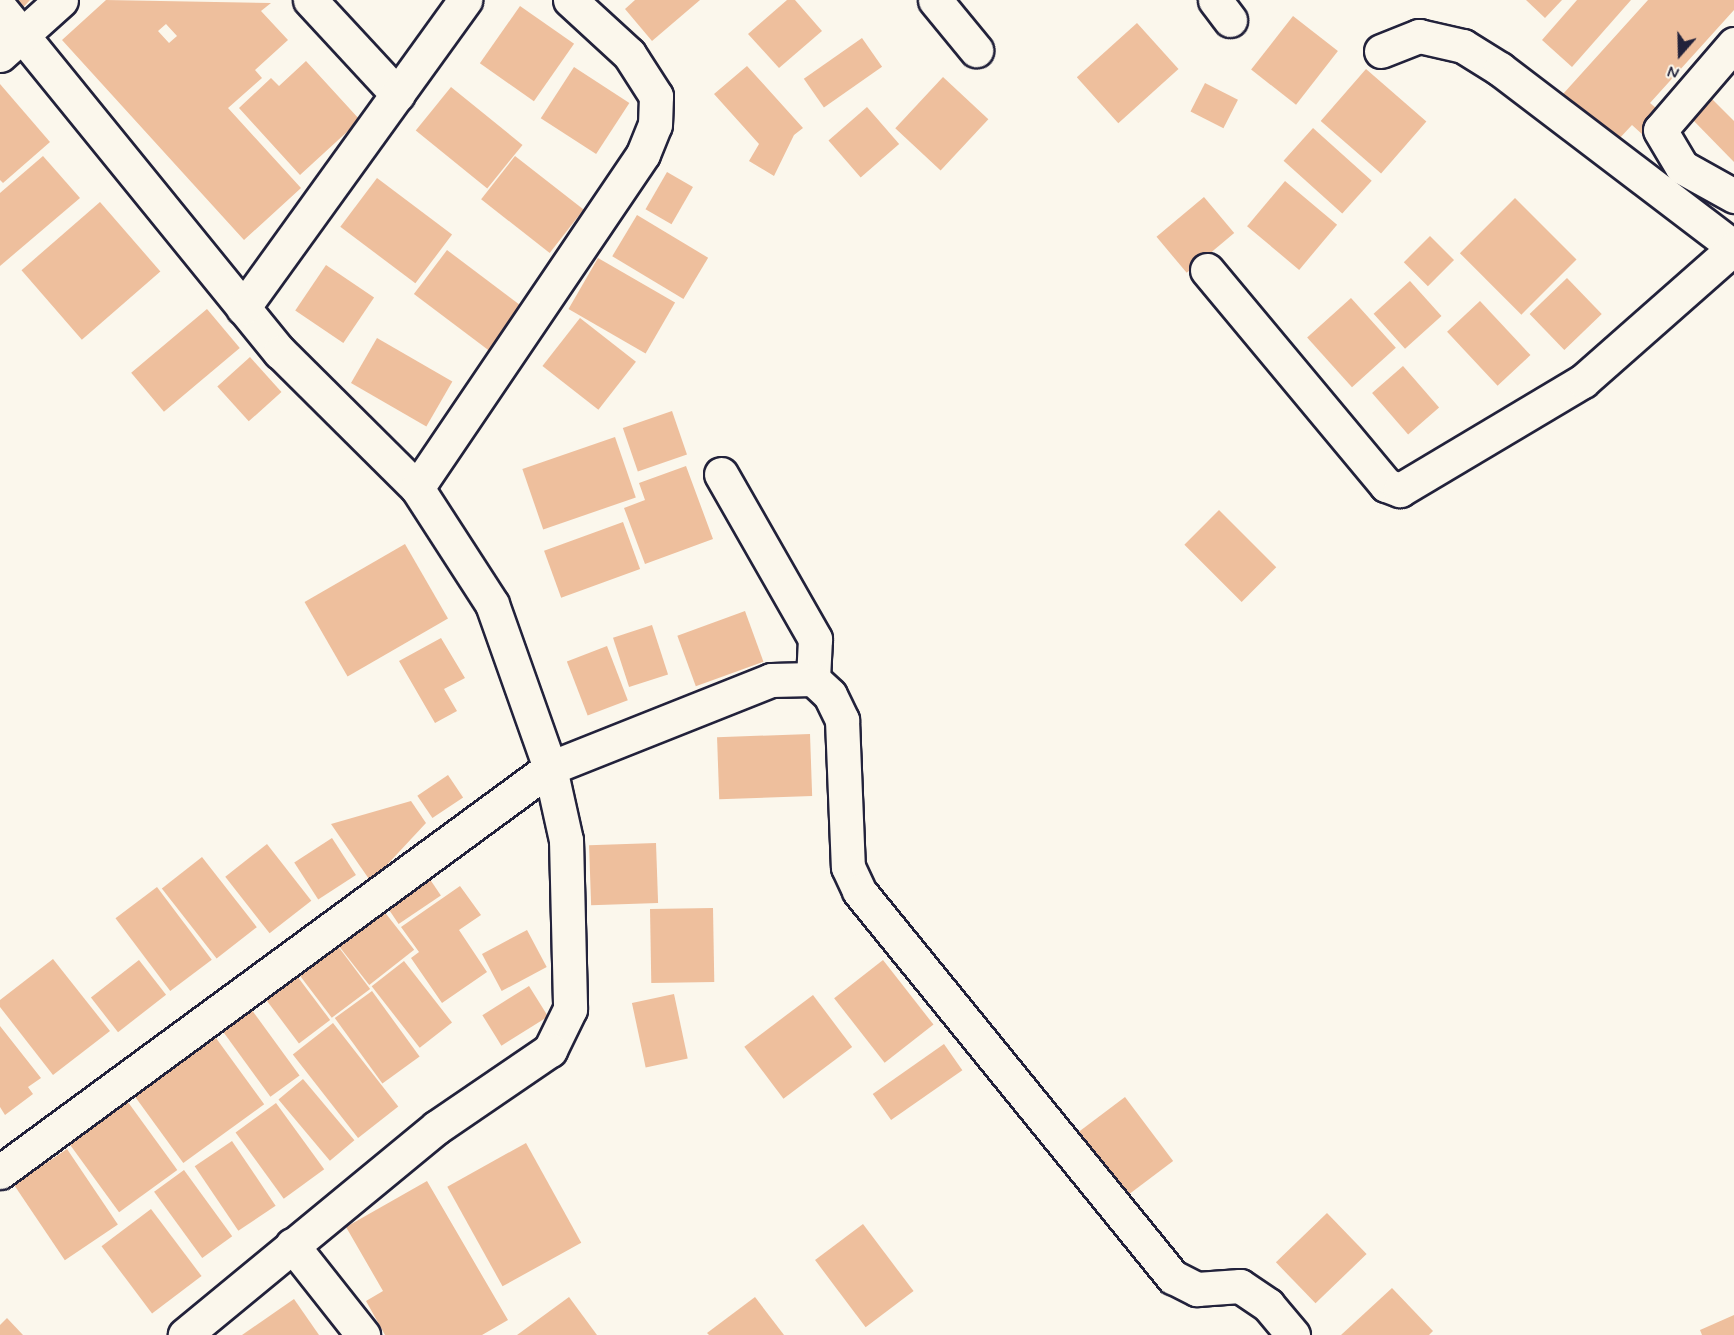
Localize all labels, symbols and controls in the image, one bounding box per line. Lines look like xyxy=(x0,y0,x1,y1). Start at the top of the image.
north arrow xyxy=(1650,24,1710,84)
text: N xyxy=(1665,60,1682,83)

